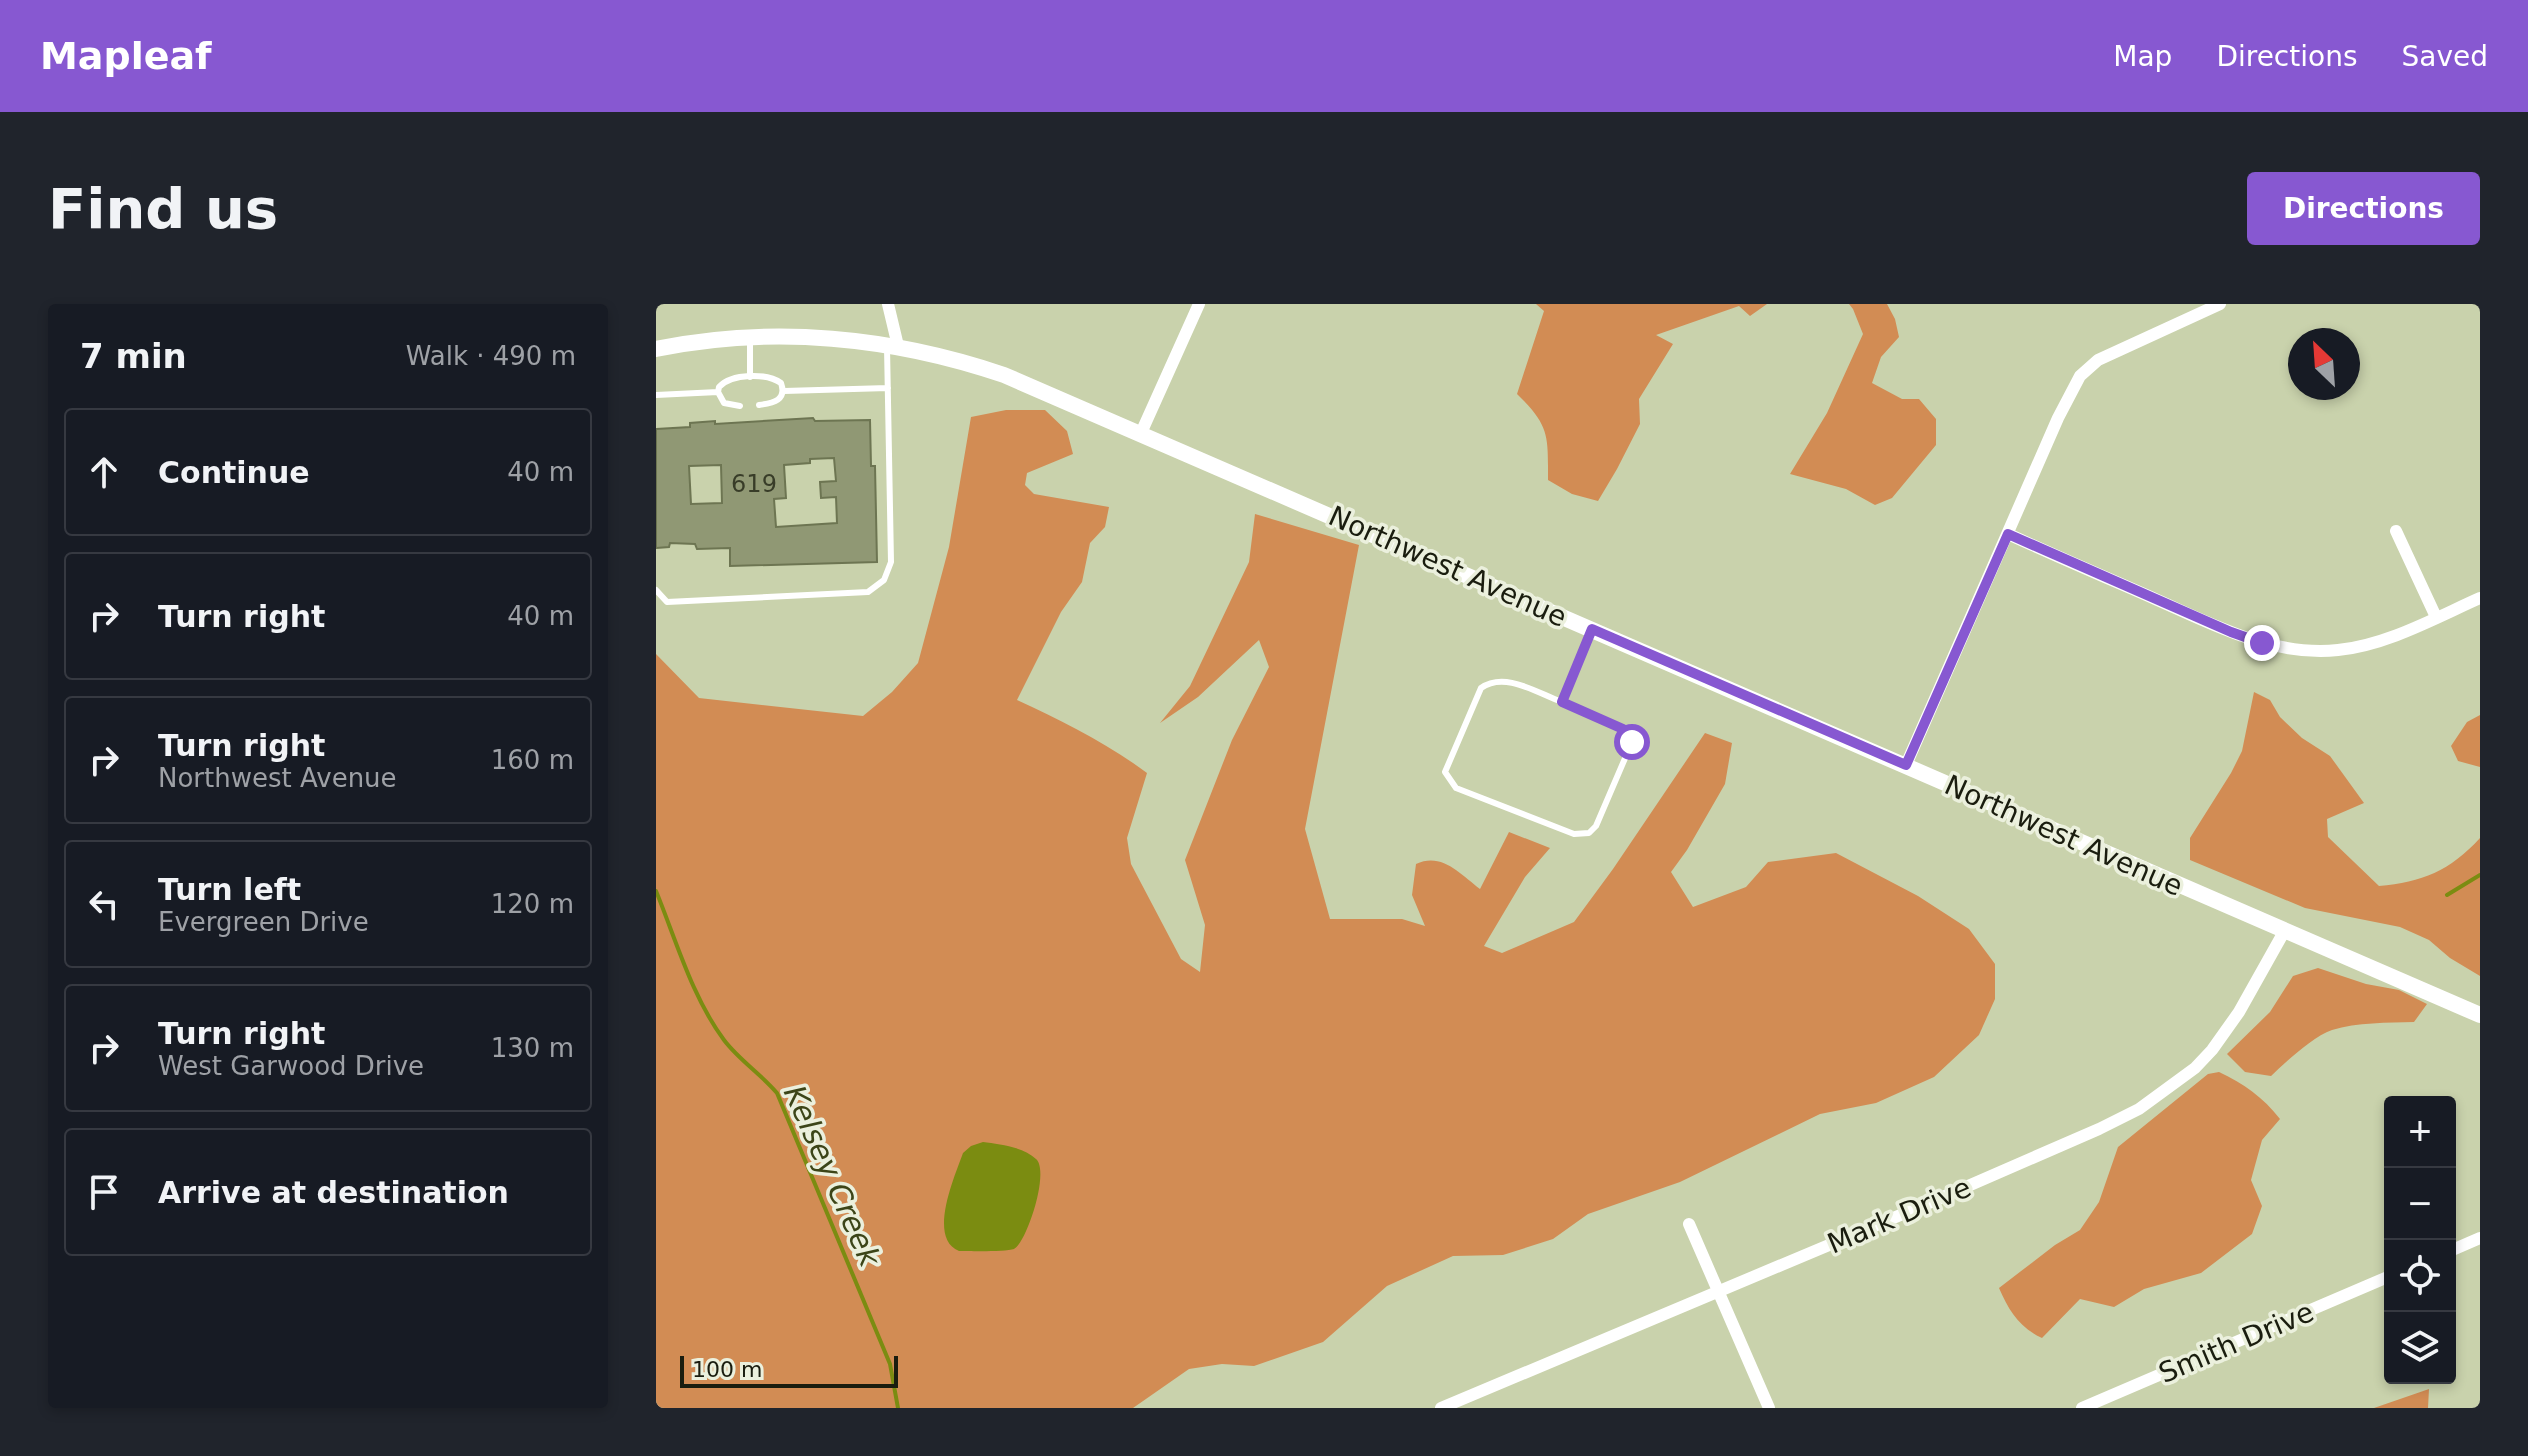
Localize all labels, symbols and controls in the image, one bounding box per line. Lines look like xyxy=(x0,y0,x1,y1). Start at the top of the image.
text: Mapleaf xyxy=(40,34,212,78)
text: Map xyxy=(2113,40,2172,73)
text: Directions xyxy=(2216,40,2357,73)
text: Saved xyxy=(2401,40,2488,73)
button: Directions xyxy=(2247,172,2480,245)
text: Find us xyxy=(48,176,278,241)
north arrow xyxy=(2288,328,2360,400)
text: 7 min xyxy=(80,336,187,376)
text: Walk · 490 m xyxy=(406,341,576,371)
icon: ahead xyxy=(82,450,126,494)
text: Continue xyxy=(158,455,310,490)
text: 40 m xyxy=(507,457,574,487)
house number: 619 xyxy=(731,470,777,498)
street label: Northwest Avenue xyxy=(1324,499,1572,634)
icon: right xyxy=(82,594,126,638)
text: Turn right xyxy=(158,599,325,634)
text: 40 m xyxy=(507,601,574,631)
route end xyxy=(2244,625,2280,661)
route start xyxy=(1614,724,1650,760)
text: Turn right xyxy=(158,728,325,763)
icon: right xyxy=(82,738,126,782)
text: 160 m xyxy=(491,745,574,775)
text: Northwest Avenue xyxy=(158,763,397,793)
street label: Northwest Avenue xyxy=(1940,768,2188,903)
text: Turn left xyxy=(158,872,301,907)
icon: left xyxy=(82,882,126,926)
text: 120 m xyxy=(491,889,574,919)
text: Evergreen Drive xyxy=(158,907,369,937)
text: Turn right xyxy=(158,1016,325,1051)
icon: right xyxy=(82,1026,126,1070)
text: 130 m xyxy=(491,1033,574,1063)
text: West Garwood Drive xyxy=(158,1051,424,1081)
water label: Kelsey Creek xyxy=(777,1080,889,1273)
map controls xyxy=(2384,1096,2456,1384)
button: + xyxy=(2384,1096,2456,1168)
button: − xyxy=(2384,1168,2456,1240)
icon: arrive xyxy=(82,1170,126,1214)
street label: Mark Drive xyxy=(1823,1170,1976,1260)
text: Arrive at destination xyxy=(158,1175,509,1210)
button: locate xyxy=(2384,1240,2456,1312)
street label: Smith Drive xyxy=(2154,1295,2319,1390)
button: layers xyxy=(2384,1312,2456,1384)
scale bar xyxy=(680,1352,898,1388)
text: 100 m xyxy=(692,1357,762,1382)

